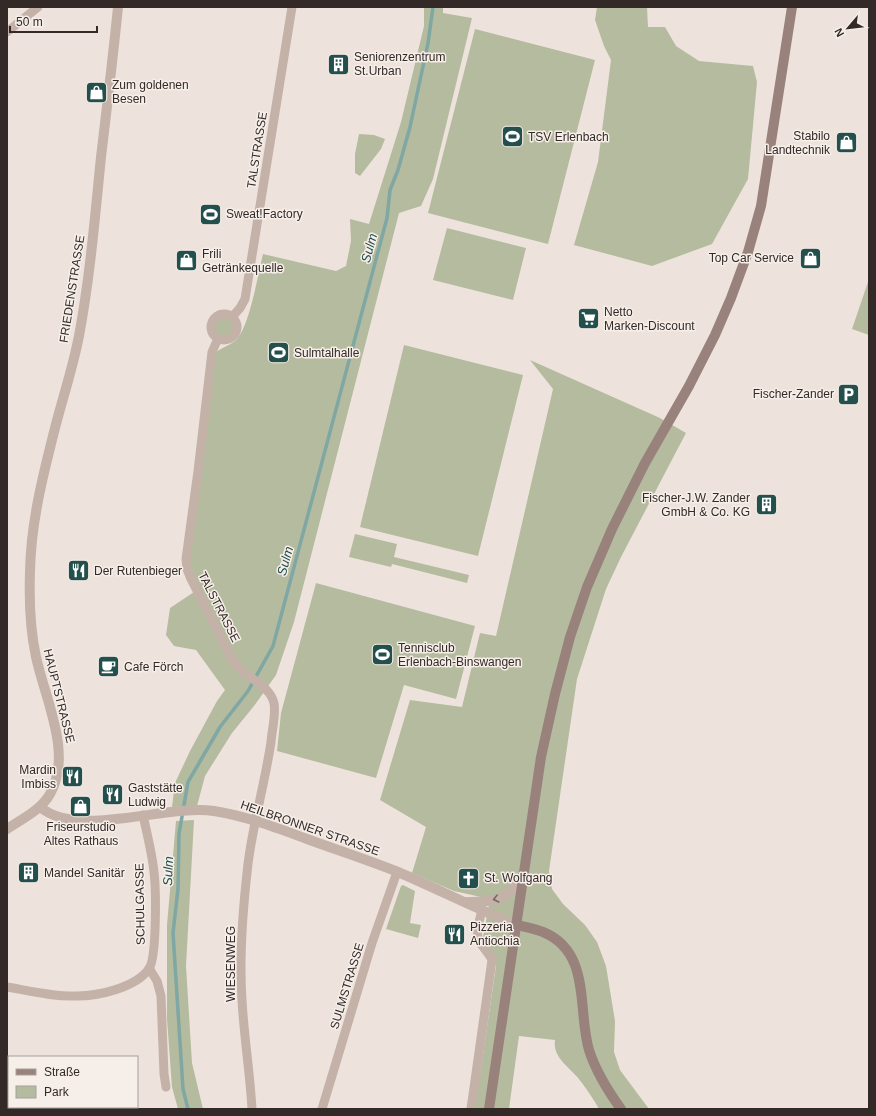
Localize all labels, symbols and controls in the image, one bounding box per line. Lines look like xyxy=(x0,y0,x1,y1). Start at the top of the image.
scale bar xyxy=(10,8,97,34)
north arrow xyxy=(828,8,868,48)
text: 50 m xyxy=(16,15,43,29)
text: N xyxy=(832,26,846,39)
place label: Seniorenzentrum St.Urban xyxy=(354,50,445,78)
building icon: Seniorenzentrum St.Urban xyxy=(326,51,352,77)
place label: Zum goldenen Besen xyxy=(112,78,189,106)
shop icon: Zum goldenen Besen xyxy=(83,79,109,105)
street label: TALSTRASSE xyxy=(244,111,270,189)
sports icon: TSV Erlenbach xyxy=(499,124,525,150)
place label: Stabilo Landtechnik xyxy=(765,129,831,157)
place label: TSV Erlenbach xyxy=(528,130,609,144)
shop icon: Stabilo Landtechnik xyxy=(833,130,859,156)
sports icon: Sweat!Factory xyxy=(198,201,224,227)
place label: Sweat!Factory xyxy=(226,207,303,221)
water label: Sulm xyxy=(358,232,380,264)
street label: FRIEDENSTRASSE xyxy=(57,234,87,344)
shop icon: Top Car Service xyxy=(797,245,823,271)
place label: Frili Getränkequelle xyxy=(202,247,284,275)
shop icon: Frili Getränkequelle xyxy=(174,248,200,274)
place label: Top Car Service xyxy=(709,251,794,265)
place label: Netto Marken-Discount xyxy=(604,305,695,333)
supermarket icon: Netto Marken-Discount xyxy=(575,306,601,332)
sports icon: Sulmtalhalle xyxy=(265,340,291,366)
place label: Sulmtalhalle xyxy=(294,346,360,360)
parking icon: Fischer-Zander xyxy=(836,381,862,407)
place label: Fischer-Zander xyxy=(753,387,834,401)
place label: Fischer-J.W. Zander GmbH & Co. KG xyxy=(642,491,750,519)
building icon: Fischer-J.W. Zander GmbH & Co. KG xyxy=(753,492,779,518)
water label: Sulm xyxy=(274,545,296,577)
restaurant icon: Der Rutenbieger xyxy=(66,558,92,584)
place label: Der Rutenbieger xyxy=(94,564,182,578)
street label: TALSTRASSE xyxy=(195,569,243,645)
place label: Tennisclub Erlenbach-Binswangen xyxy=(398,641,521,669)
sports icon: Tennisclub Erlenbach-Binswangen xyxy=(369,642,395,668)
street label: HAUPTSTRASSE xyxy=(41,647,77,745)
cafe icon: Cafe Förch xyxy=(96,654,122,680)
place label: Cafe Förch xyxy=(124,660,183,674)
place label: Mardin Imbiss xyxy=(19,763,56,791)
restaurant icon: Mardin Imbiss xyxy=(59,764,85,790)
place label: Gaststätte Ludwig xyxy=(128,781,183,809)
restaurant icon: Gaststätte Ludwig xyxy=(99,782,125,808)
shop icon: Friseurstudio Altes Rathaus xyxy=(68,793,94,819)
street label: HEILBRONNER STRASSE xyxy=(239,798,381,858)
place label: Friseurstudio Altes Rathaus xyxy=(44,820,118,848)
water label: Sulm xyxy=(160,856,176,886)
building icon: Mandel Sanitär xyxy=(16,860,42,886)
street label: SCHULGASSE xyxy=(132,863,148,945)
church icon: St. Wolfgang xyxy=(455,865,481,891)
place label: Mandel Sanitär xyxy=(44,866,125,880)
place label: St. Wolfgang xyxy=(484,871,552,885)
one-way arrow xyxy=(493,895,500,903)
place label: Pizzeria Antiochia xyxy=(470,920,520,948)
restaurant icon: Pizzeria Antiochia xyxy=(442,921,468,947)
street label: WIESENWEG xyxy=(224,926,238,1002)
street label: SULMSTRASSE xyxy=(327,941,367,1031)
legend xyxy=(8,1056,138,1108)
text: Straße xyxy=(44,1065,80,1079)
text: Park xyxy=(44,1085,70,1099)

